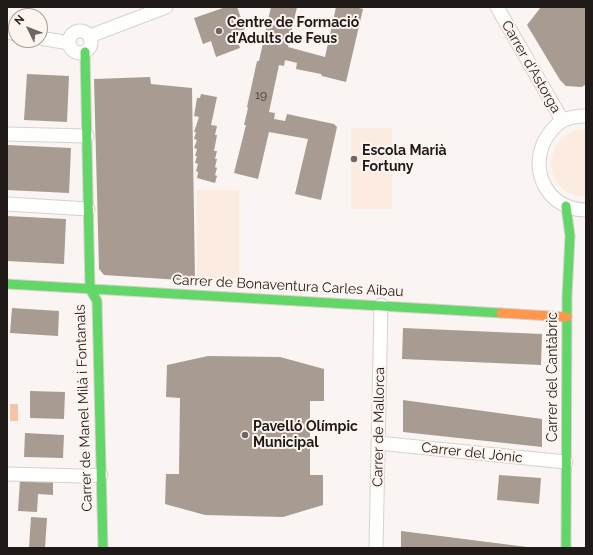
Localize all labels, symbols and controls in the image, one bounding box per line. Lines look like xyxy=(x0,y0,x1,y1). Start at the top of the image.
north arrow xyxy=(8,8,48,48)
text: N xyxy=(12,13,27,28)
place label: Centre de Formació d’Adults de Feus xyxy=(227,15,359,48)
street label: Carrer d'Astorga xyxy=(498,18,564,116)
marker: Centre de Formació d’Adults de Feus xyxy=(214,26,224,36)
house number: 19 xyxy=(255,88,267,102)
place label: Escola Marià Fortuny xyxy=(362,143,447,176)
marker: Escola Marià Fortuny xyxy=(349,154,359,164)
street label: Carrer de Bonaventura Carles Aibau xyxy=(172,272,404,300)
street label: Carrer de Manel Milà i Fontanals xyxy=(72,304,96,512)
street label: Carrer del Cantàbric xyxy=(545,312,561,442)
street label: Carrer de Mallorca xyxy=(370,367,388,487)
place label: Pavelló Olímpic Municipal xyxy=(253,419,358,452)
marker: Pavelló Olímpic Municipal xyxy=(240,430,250,440)
street label: Carrer del Jònic xyxy=(421,439,523,467)

